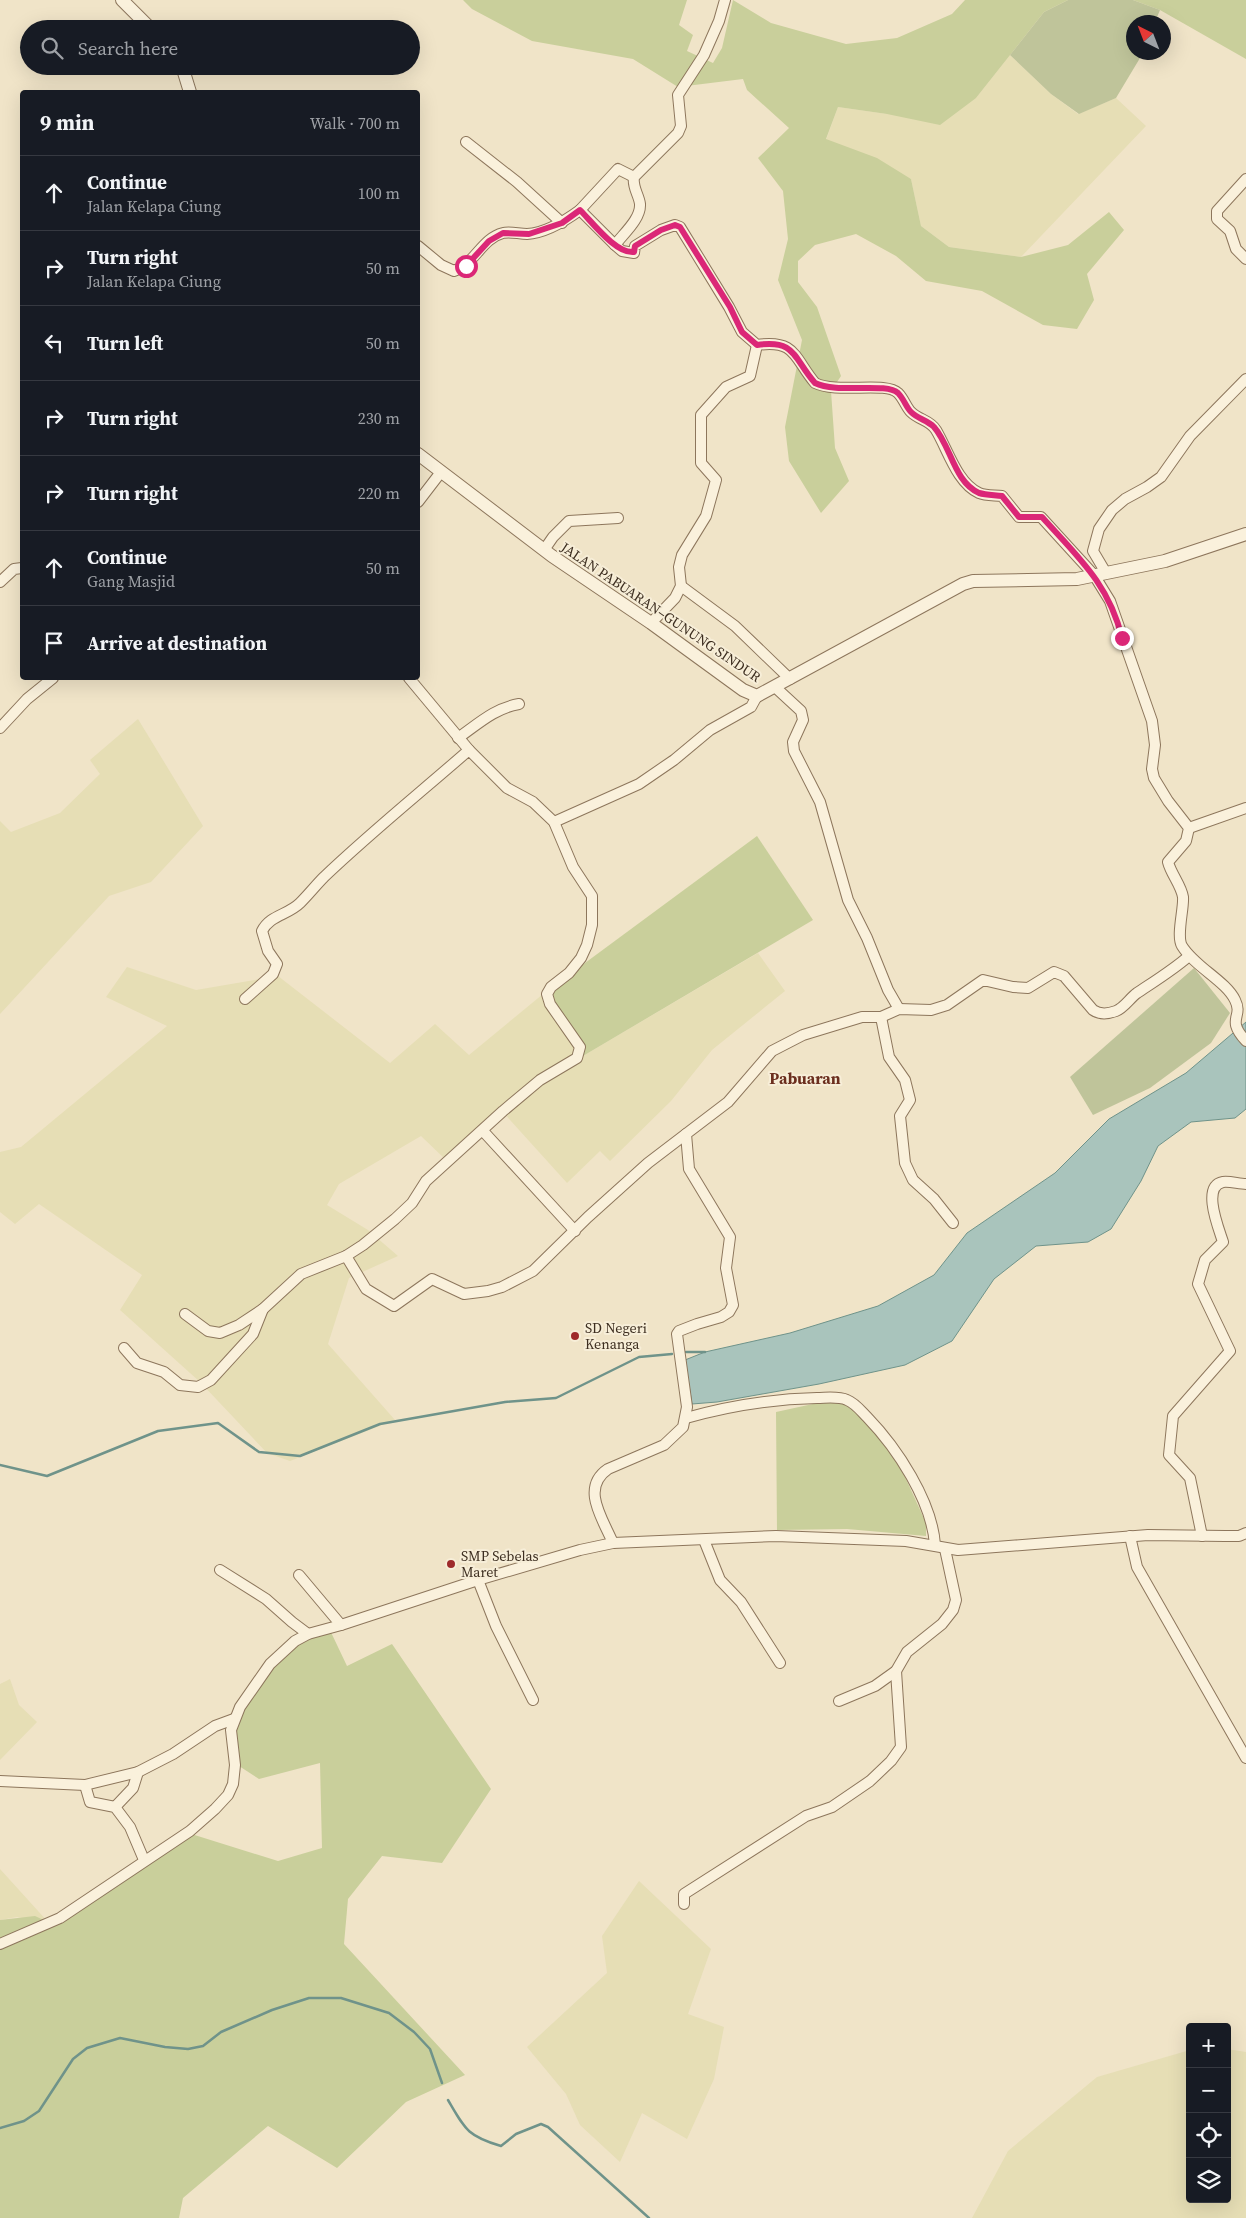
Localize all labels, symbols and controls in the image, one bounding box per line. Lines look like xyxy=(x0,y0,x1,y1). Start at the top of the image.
north arrow xyxy=(1126,15,1171,60)
search box xyxy=(20,20,420,75)
icon: search xyxy=(38,34,66,62)
text: Search here xyxy=(78,35,178,61)
text: 9 min xyxy=(40,108,95,137)
text: Walk · 700 m xyxy=(310,112,400,134)
text: Continue xyxy=(87,169,167,195)
icon: ahead xyxy=(40,179,68,207)
text: 100 m xyxy=(358,182,400,204)
text: Jalan Kelapa Ciung xyxy=(87,195,221,217)
text: Turn right xyxy=(87,244,178,270)
icon: right xyxy=(40,254,68,282)
route start xyxy=(455,255,478,278)
text: 50 m xyxy=(366,257,400,279)
text: Jalan Kelapa Ciung xyxy=(87,270,221,292)
icon: left xyxy=(40,329,68,357)
text: Turn left xyxy=(87,330,163,356)
text: 50 m xyxy=(366,332,400,354)
icon: right xyxy=(40,404,68,432)
text: Turn right xyxy=(87,405,178,431)
text: 230 m xyxy=(358,407,400,429)
icon: right xyxy=(40,479,68,507)
text: Turn right xyxy=(87,480,178,506)
text: 220 m xyxy=(358,482,400,504)
street label: JALAN PABUARAN–GUNUNG SINDUR xyxy=(556,537,765,687)
text: Continue xyxy=(87,544,167,570)
icon: ahead xyxy=(40,554,68,582)
text: 50 m xyxy=(366,557,400,579)
text: Gang Masjid xyxy=(87,570,175,592)
route end xyxy=(1111,627,1134,650)
icon: arrive xyxy=(40,629,68,657)
text: Arrive at destination xyxy=(87,630,267,656)
district label: Pabuaran xyxy=(769,1067,841,1089)
place label: SD Negeri Kenanga xyxy=(585,1318,647,1354)
marker: SD Negeri Kenanga xyxy=(569,1330,581,1342)
place label: SMP Sebelas Maret xyxy=(461,1546,539,1582)
marker: SMP Sebelas Maret xyxy=(445,1558,457,1570)
map controls xyxy=(1186,2023,1231,2203)
button: + xyxy=(1186,2023,1231,2068)
button: − xyxy=(1186,2068,1231,2113)
button: locate xyxy=(1186,2113,1231,2158)
button: layers xyxy=(1186,2158,1231,2203)

